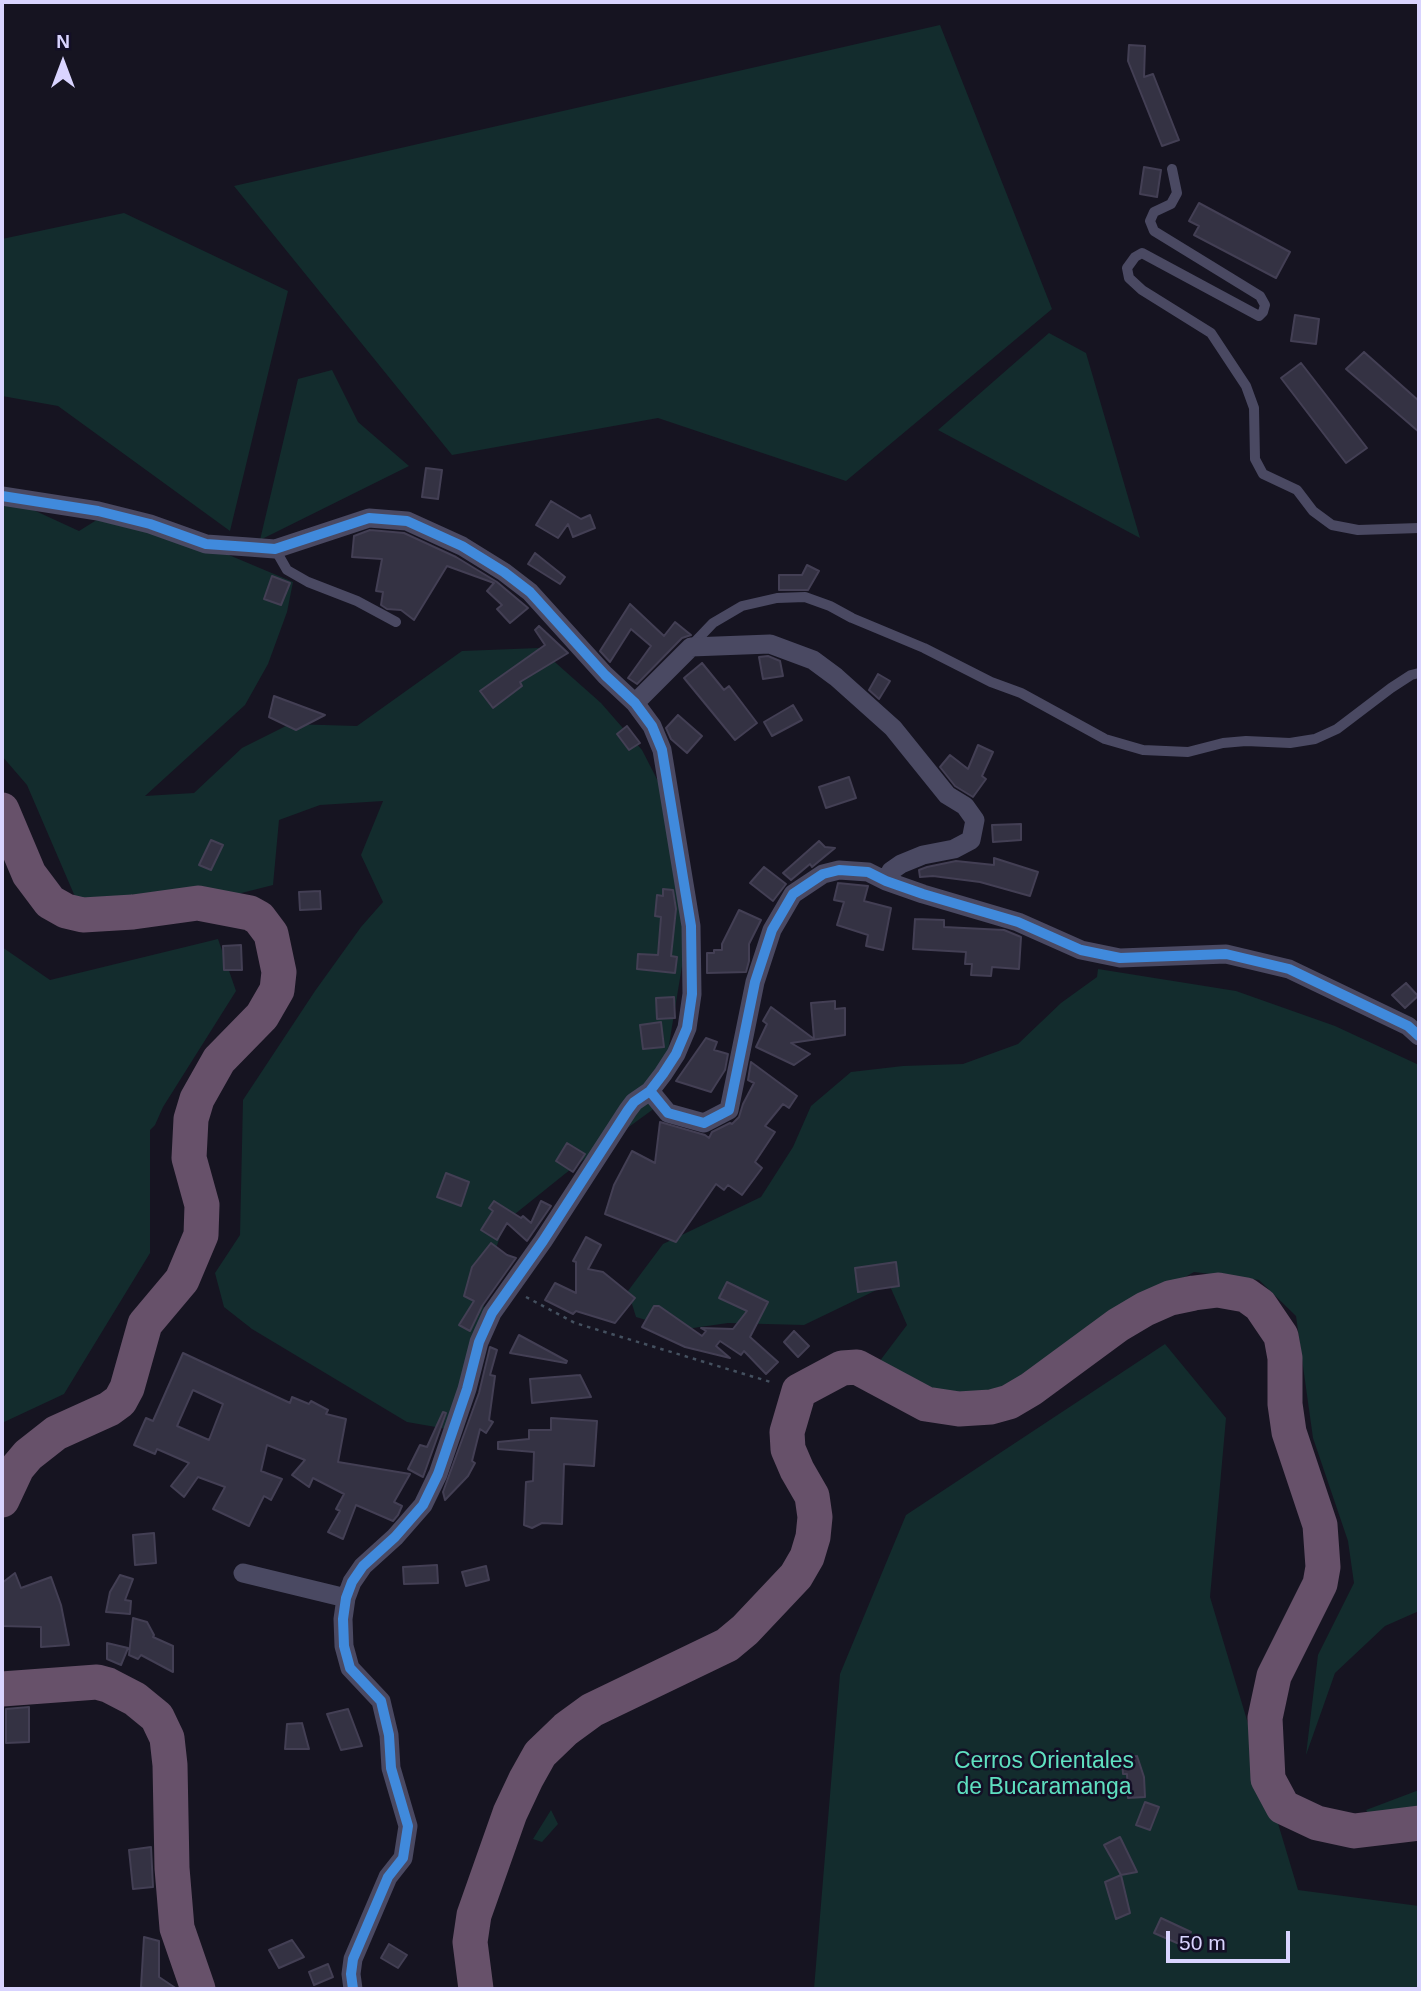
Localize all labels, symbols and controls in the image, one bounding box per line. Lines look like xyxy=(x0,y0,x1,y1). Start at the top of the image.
north arrow xyxy=(28,28,98,98)
text: N xyxy=(56,31,70,52)
park label: Cerros Orientales de Bucaramanga xyxy=(954,1748,1134,1802)
scale bar xyxy=(1169,1918,1293,1962)
text: 50 m xyxy=(1179,1931,1226,1954)

